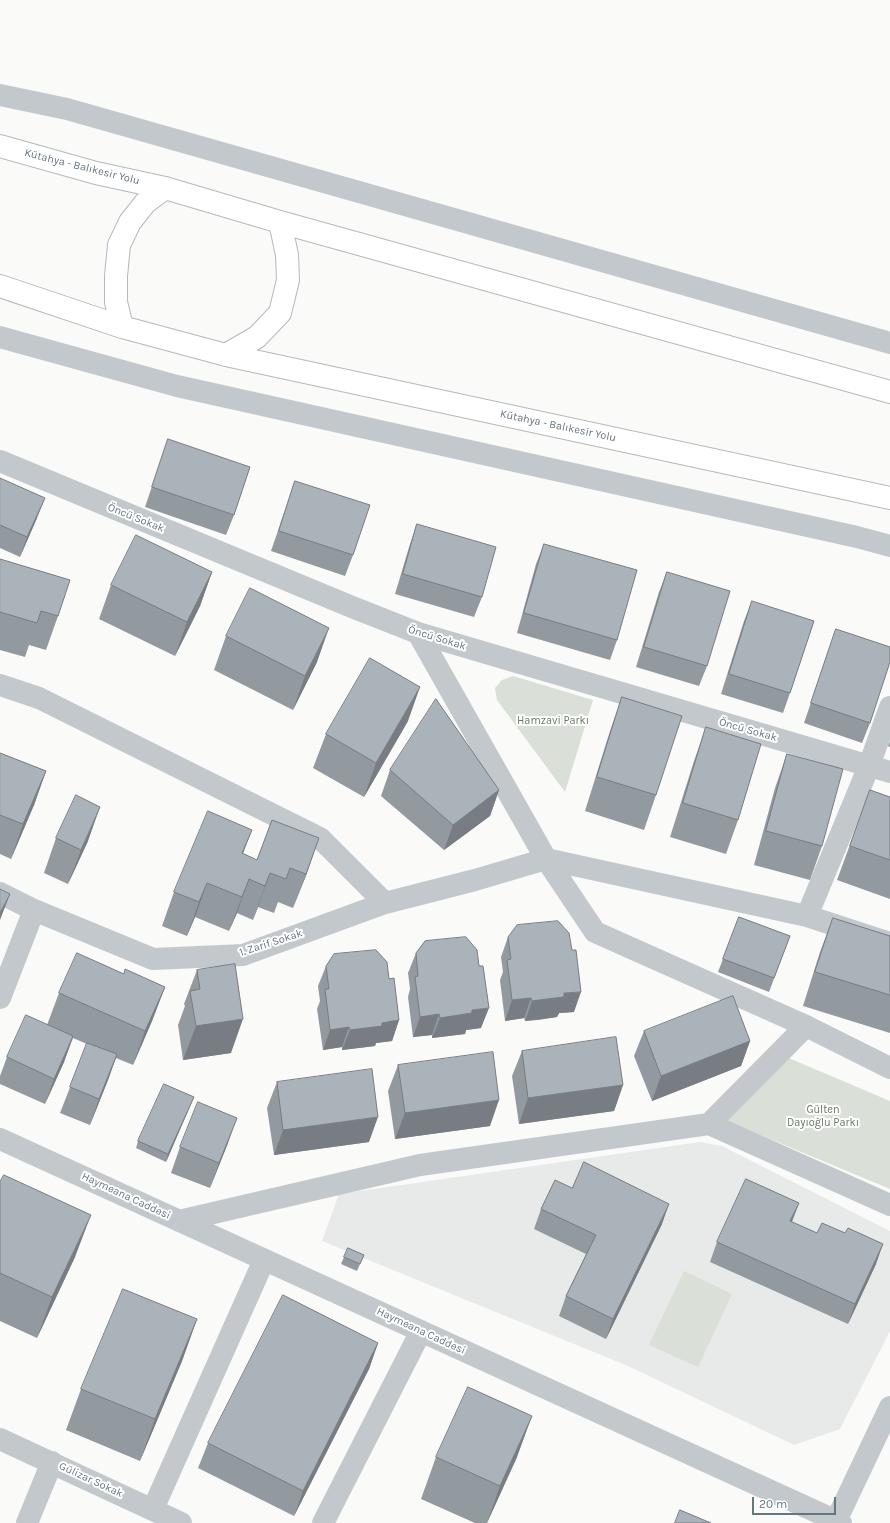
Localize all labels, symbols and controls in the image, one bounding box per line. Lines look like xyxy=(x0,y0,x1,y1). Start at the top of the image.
street label: Kütahya - Balıkesir Yolu xyxy=(23,146,141,188)
street label: Kütahya - Balıkesir Yolu xyxy=(499,407,617,445)
street label: Öncü Sokak xyxy=(106,501,166,535)
street label: Öncü Sokak xyxy=(406,623,468,653)
park label: Hamzavi Parkı xyxy=(517,714,589,728)
street label: Öncü Sokak xyxy=(717,715,779,745)
street label: 1. Zarif Sokak xyxy=(238,927,304,959)
park label: Gülten Dayıoğlu Parkı xyxy=(787,1103,859,1129)
street label: Haymeana Caddesi xyxy=(80,1170,172,1222)
street label: Haymeana Caddesi xyxy=(375,1305,467,1357)
street label: Gülizar Sokak xyxy=(57,1459,125,1501)
scale bar xyxy=(754,1489,838,1515)
text: 20 m xyxy=(759,1497,787,1511)

